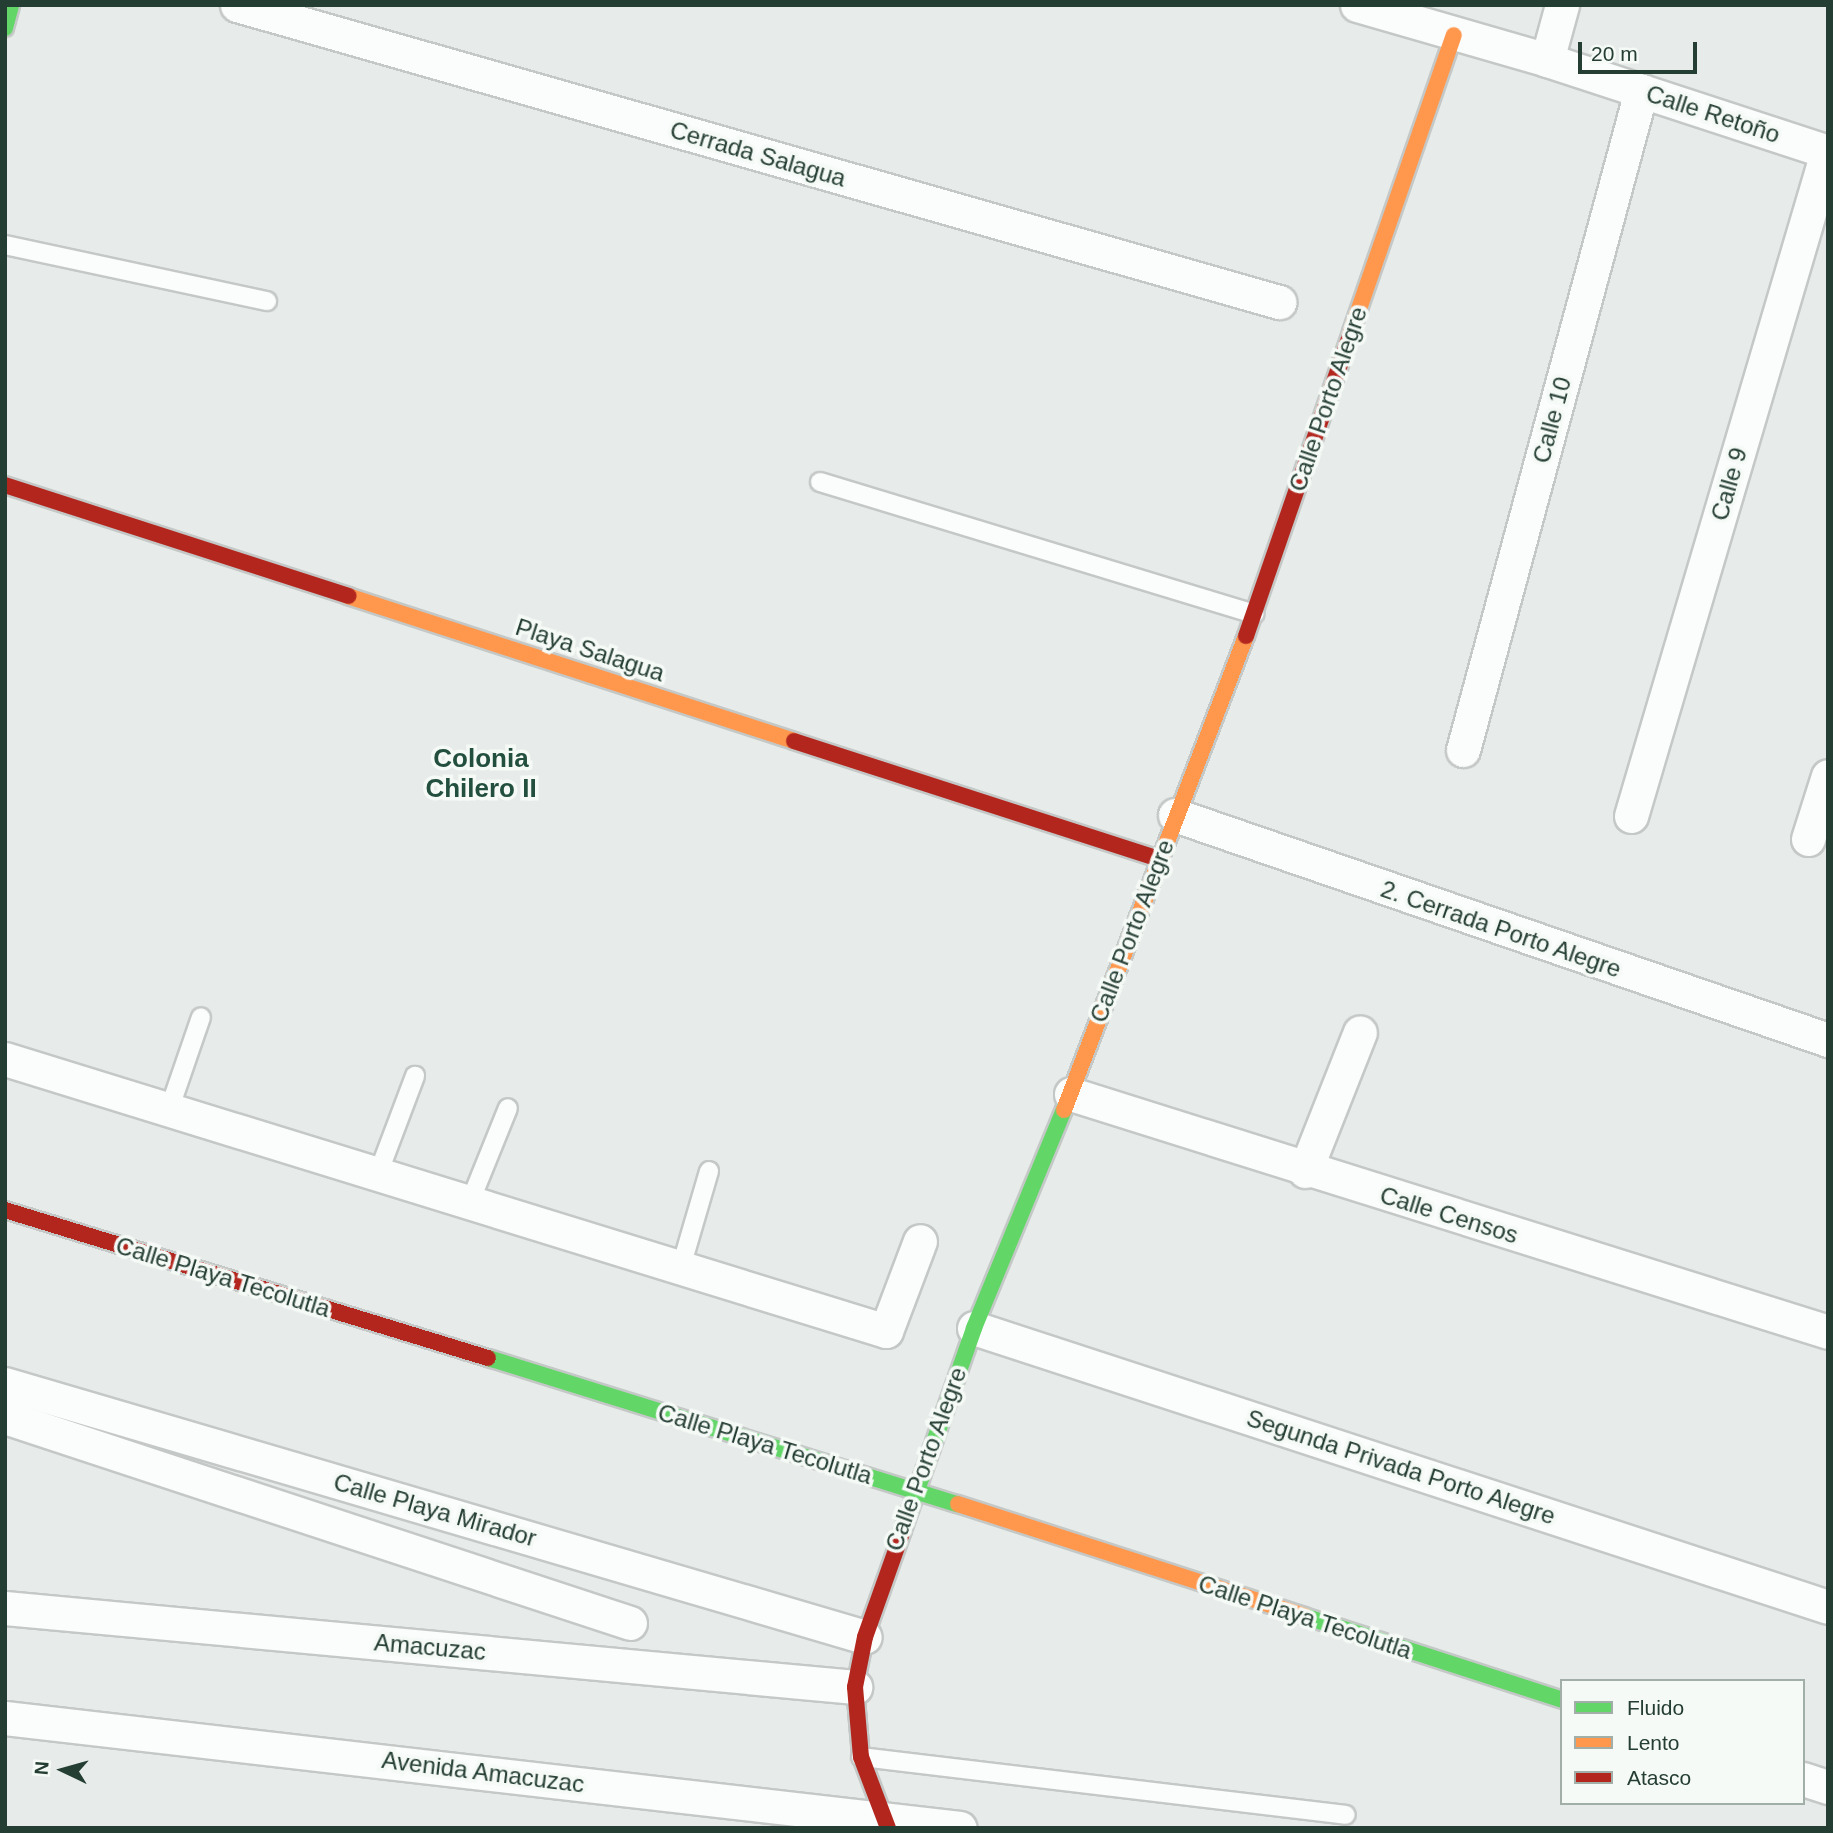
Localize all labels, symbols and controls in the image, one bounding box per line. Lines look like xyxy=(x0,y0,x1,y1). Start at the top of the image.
scale bar xyxy=(1581,28,1700,72)
text: 20 m xyxy=(1591,42,1638,65)
street label: Calle Retoño xyxy=(1643,79,1783,149)
street label: Cerrada Salagua xyxy=(667,115,849,193)
street label: Calle Porto Alegre xyxy=(1283,302,1373,496)
street label: Calle 10 xyxy=(1527,374,1577,466)
street label: Calle 9 xyxy=(1705,444,1753,524)
street label: Playa Salagua xyxy=(512,612,668,688)
district label: Colonia Chilero II xyxy=(425,743,537,804)
street label: Calle Porto Alegre xyxy=(1084,835,1180,1027)
street label: 2. Cerrada Porto Alegre xyxy=(1376,874,1626,984)
street label: Calle Censos xyxy=(1377,1180,1521,1250)
street label: Calle Playa Tecolutla xyxy=(112,1231,334,1323)
street label: Calle Porto Alegre xyxy=(879,1363,973,1555)
street label: Calle Playa Tecolutla xyxy=(654,1398,876,1490)
street label: Segunda Privada Porto Alegre xyxy=(1242,1403,1560,1531)
street label: Calle Playa Mirador xyxy=(330,1467,540,1553)
street label: Calle Playa Tecolutla xyxy=(1195,1569,1415,1665)
street label: Amacuzac xyxy=(373,1628,487,1666)
legend xyxy=(1560,1679,1805,1805)
text: Fluido xyxy=(1627,1696,1684,1719)
text: Lento xyxy=(1627,1731,1680,1754)
north arrow xyxy=(28,1735,98,1805)
street label: Avenida Amacuzac xyxy=(380,1745,586,1799)
text: N xyxy=(31,1760,53,1776)
text: Atasco xyxy=(1627,1766,1691,1789)

